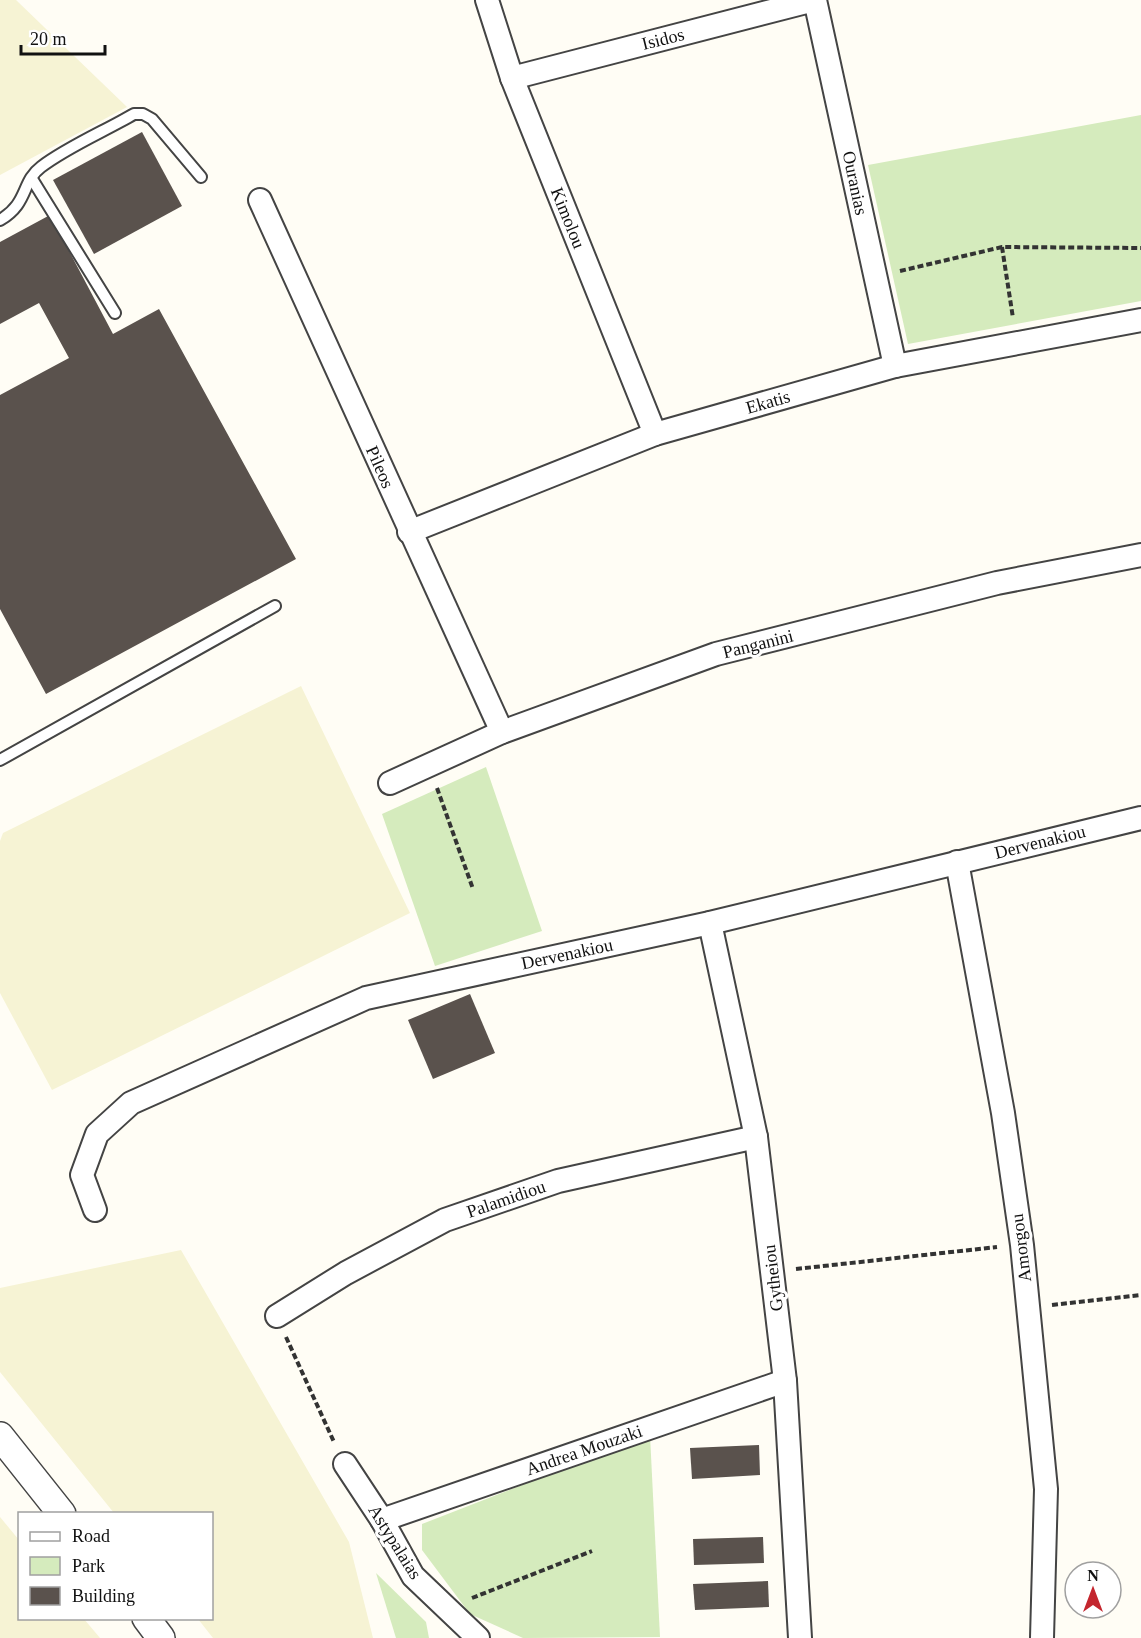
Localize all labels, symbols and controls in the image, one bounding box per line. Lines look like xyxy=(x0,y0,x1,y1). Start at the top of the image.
scale bar xyxy=(21,18,105,56)
street label: Isidos xyxy=(640,24,686,54)
text: 20 m xyxy=(30,29,67,49)
street label: Ouranias xyxy=(838,149,872,217)
street label: Kimolou xyxy=(547,185,589,251)
street label: Ekatis xyxy=(744,386,792,418)
street label: Pileos xyxy=(362,443,398,491)
street label: Panganini xyxy=(721,626,795,662)
street label: Dervenakiou xyxy=(992,821,1088,863)
street label: Dervenakiou xyxy=(519,935,615,973)
street label: Palamidiou xyxy=(464,1176,548,1222)
street label: Amorgou xyxy=(1007,1213,1035,1283)
street label: Gytheiou xyxy=(759,1244,787,1312)
street label: Andrea Mouzaki xyxy=(523,1421,645,1479)
street label: Astypalaias xyxy=(364,1501,426,1583)
legend xyxy=(18,1512,213,1620)
text: Road xyxy=(72,1526,110,1546)
text: Park xyxy=(72,1556,105,1576)
north arrow xyxy=(1063,1560,1123,1620)
text: N xyxy=(1087,1567,1099,1584)
text: Building xyxy=(72,1586,135,1606)

